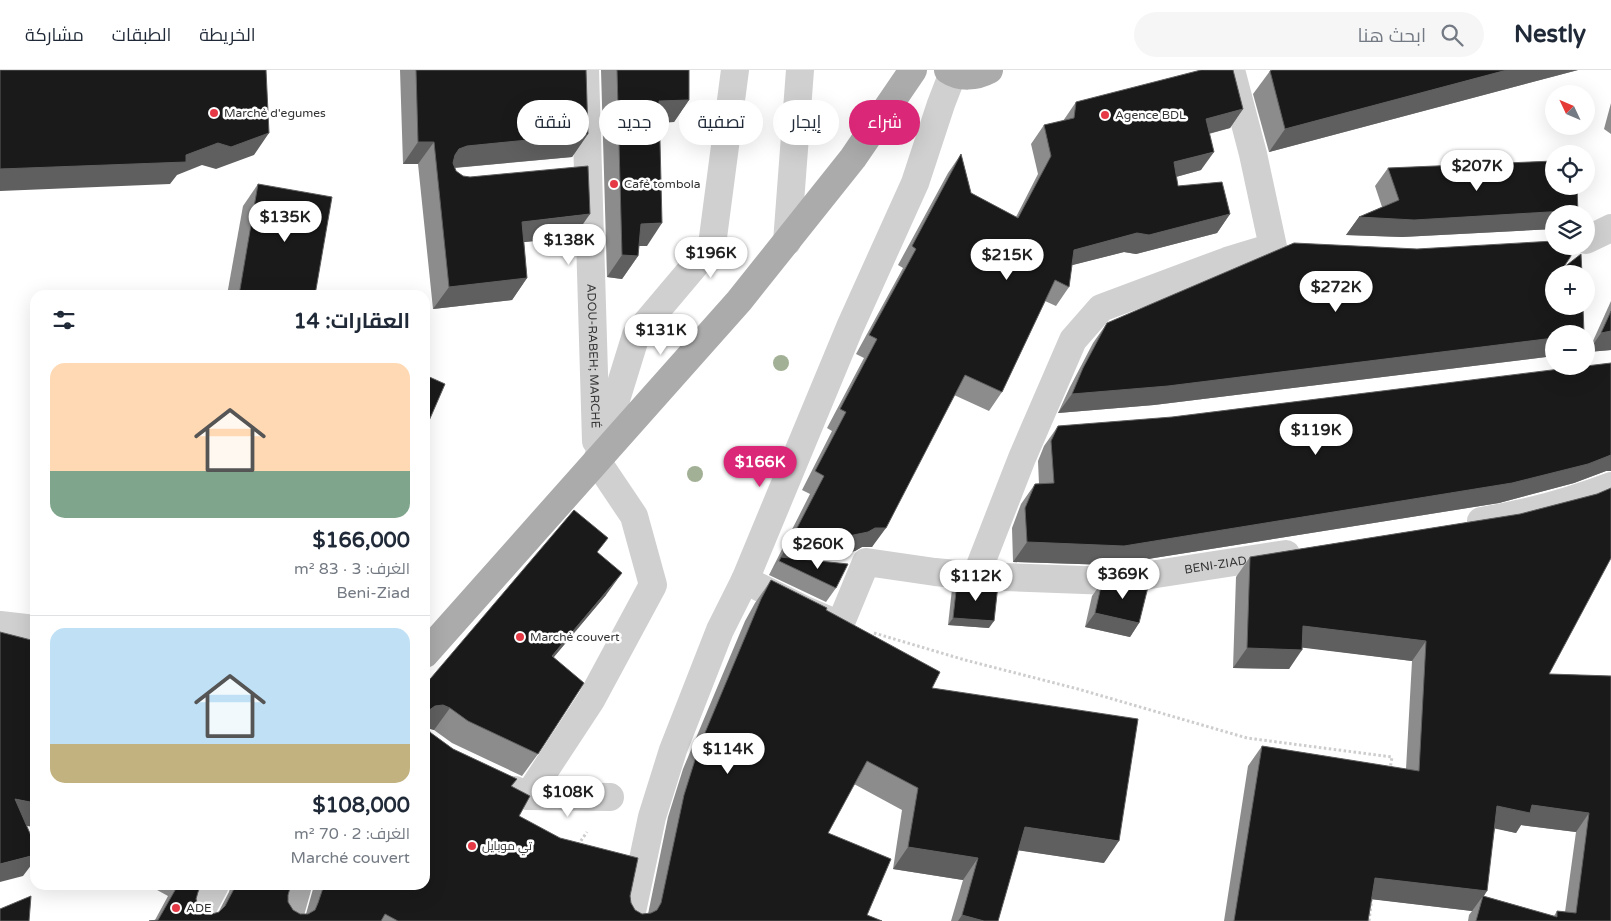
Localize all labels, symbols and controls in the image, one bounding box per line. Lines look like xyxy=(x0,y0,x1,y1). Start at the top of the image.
search box xyxy=(1134,12,1484,57)
text: Nestly xyxy=(1514,20,1586,49)
icon: search xyxy=(1438,21,1466,49)
text: مشاركة xyxy=(25,24,84,46)
text: الطبقات xyxy=(112,24,171,46)
text: الخريطة xyxy=(199,24,256,46)
text: ابحث هنا xyxy=(1358,25,1426,47)
north arrow xyxy=(1545,85,1595,135)
map controls xyxy=(1545,85,1595,375)
chip: شقة xyxy=(517,100,589,145)
chip: جديد xyxy=(599,100,669,145)
chip: تصفية xyxy=(679,100,763,145)
chip: إيجار xyxy=(773,100,839,145)
chip: شراء xyxy=(849,100,920,145)
place label: Marché d'egumes xyxy=(224,106,326,120)
marker: Marché d'egumes xyxy=(208,107,220,119)
place label: Agence BDL xyxy=(1115,108,1186,122)
marker: Agence BDL xyxy=(1099,109,1111,121)
button: locate xyxy=(1545,145,1595,195)
pin: $207K xyxy=(1442,150,1512,192)
text: $207K xyxy=(1452,156,1502,176)
place label: Café tombola xyxy=(624,177,701,191)
marker: Café tombola xyxy=(608,178,620,190)
pin: $135K xyxy=(250,200,320,243)
button: layers xyxy=(1545,205,1595,255)
text: $135K xyxy=(260,207,310,227)
pin: $138K xyxy=(534,224,604,266)
text: $138K xyxy=(544,230,594,250)
pin: $196K xyxy=(676,236,746,279)
pin: $215K xyxy=(972,238,1042,281)
text: $196K xyxy=(686,243,736,263)
text: $215K xyxy=(982,245,1032,265)
button: + xyxy=(1545,265,1595,315)
pin: $272K xyxy=(1301,270,1371,313)
text: $272K xyxy=(1311,277,1361,297)
street label: ADOU-RABEH; MARCHÉ xyxy=(584,283,603,429)
icon: filters xyxy=(50,306,78,334)
text: العقارات: 14 xyxy=(293,309,410,334)
pin: $131K xyxy=(626,314,696,356)
text: $131K xyxy=(636,320,686,340)
button: − xyxy=(1545,325,1595,375)
icon: home xyxy=(185,395,275,485)
pin: $119K xyxy=(1281,414,1351,456)
text: $119K xyxy=(1291,420,1341,440)
pin: $166K xyxy=(725,446,795,488)
text: $166K xyxy=(735,452,785,472)
text: $166,000 xyxy=(312,528,410,553)
pin: $260K xyxy=(783,528,853,570)
text: $260K xyxy=(793,534,843,554)
street label: BENI-ZIAD xyxy=(1183,553,1248,577)
pin: $369K xyxy=(1088,558,1158,600)
text: الغرف: 3 · 83 m² xyxy=(294,559,410,579)
pin: $112K xyxy=(941,560,1011,602)
text: $369K xyxy=(1098,564,1148,584)
text: $112K xyxy=(951,566,1001,586)
text: Beni-Ziad xyxy=(336,583,410,603)
place label: Marché couvert xyxy=(530,630,620,644)
marker: Marché couvert xyxy=(514,631,526,643)
icon: home xyxy=(185,661,275,751)
pin: $114K xyxy=(693,732,763,775)
text: $114K xyxy=(703,739,753,759)
pin: $108K xyxy=(533,776,603,818)
text: $108K xyxy=(543,782,593,802)
text: $108,000 xyxy=(312,793,410,818)
text: الغرف: 2 · 70 m² xyxy=(294,824,410,844)
place label: تي موبايل xyxy=(482,839,533,856)
marker: تي موبايل xyxy=(466,840,478,852)
text: Marché couvert xyxy=(291,848,410,868)
place label: ADE xyxy=(186,901,212,915)
marker: ADE xyxy=(170,902,182,914)

